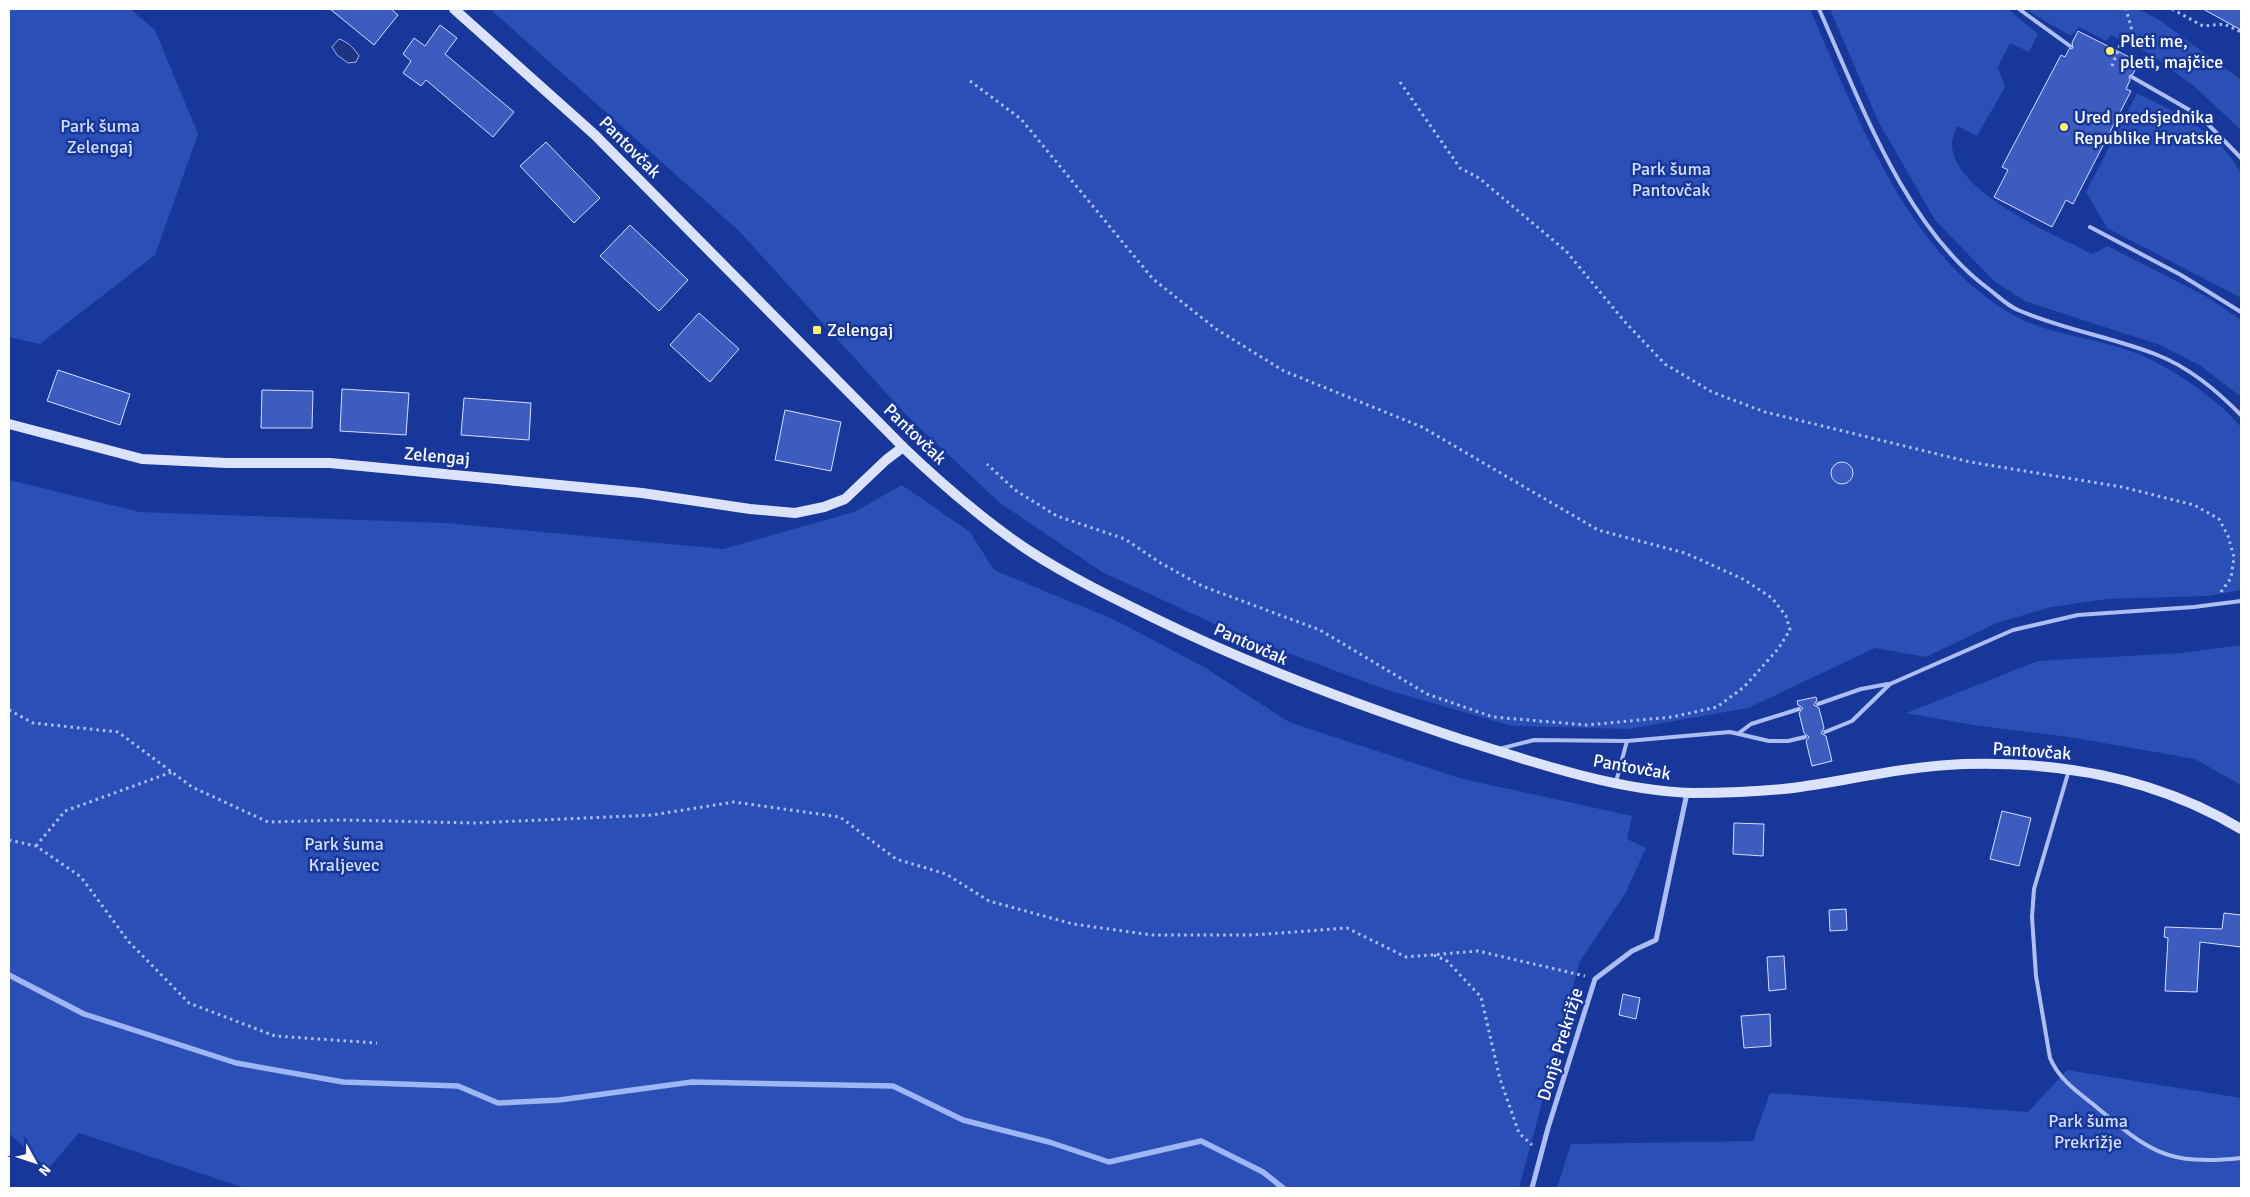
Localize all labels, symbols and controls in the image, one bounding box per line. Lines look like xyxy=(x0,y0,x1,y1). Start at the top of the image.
place label: Pleti me, pleti, majčice xyxy=(2120,30,2223,73)
marker: Pleti me, pleti, majčice xyxy=(2104,45,2116,57)
place label: Ured predsjednika Republike Hrvatske xyxy=(2074,106,2222,149)
street label: Pantovčak xyxy=(594,111,666,183)
park label: Park šuma Zelengaj xyxy=(60,115,140,158)
marker: Ured predsjednika Republike Hrvatske xyxy=(2058,121,2070,133)
park label: Park šuma Pantovčak xyxy=(1631,158,1711,201)
place label: Zelengaj xyxy=(827,319,893,341)
marker: Zelengaj xyxy=(811,324,823,336)
street label: Pantovčak xyxy=(879,399,951,469)
street label: Zelengaj xyxy=(403,442,471,470)
street label: Pantovčak xyxy=(1211,618,1291,670)
street label: Pantovčak xyxy=(1992,737,2072,765)
street label: Pantovčak xyxy=(1591,749,1673,785)
park label: Park šuma Kraljevec xyxy=(304,833,384,876)
street label: Donje Prekrižje xyxy=(1532,985,1588,1103)
park label: Park šuma Prekrižje xyxy=(2048,1110,2128,1153)
north arrow xyxy=(10,1137,60,1187)
text: N xyxy=(35,1161,54,1179)

